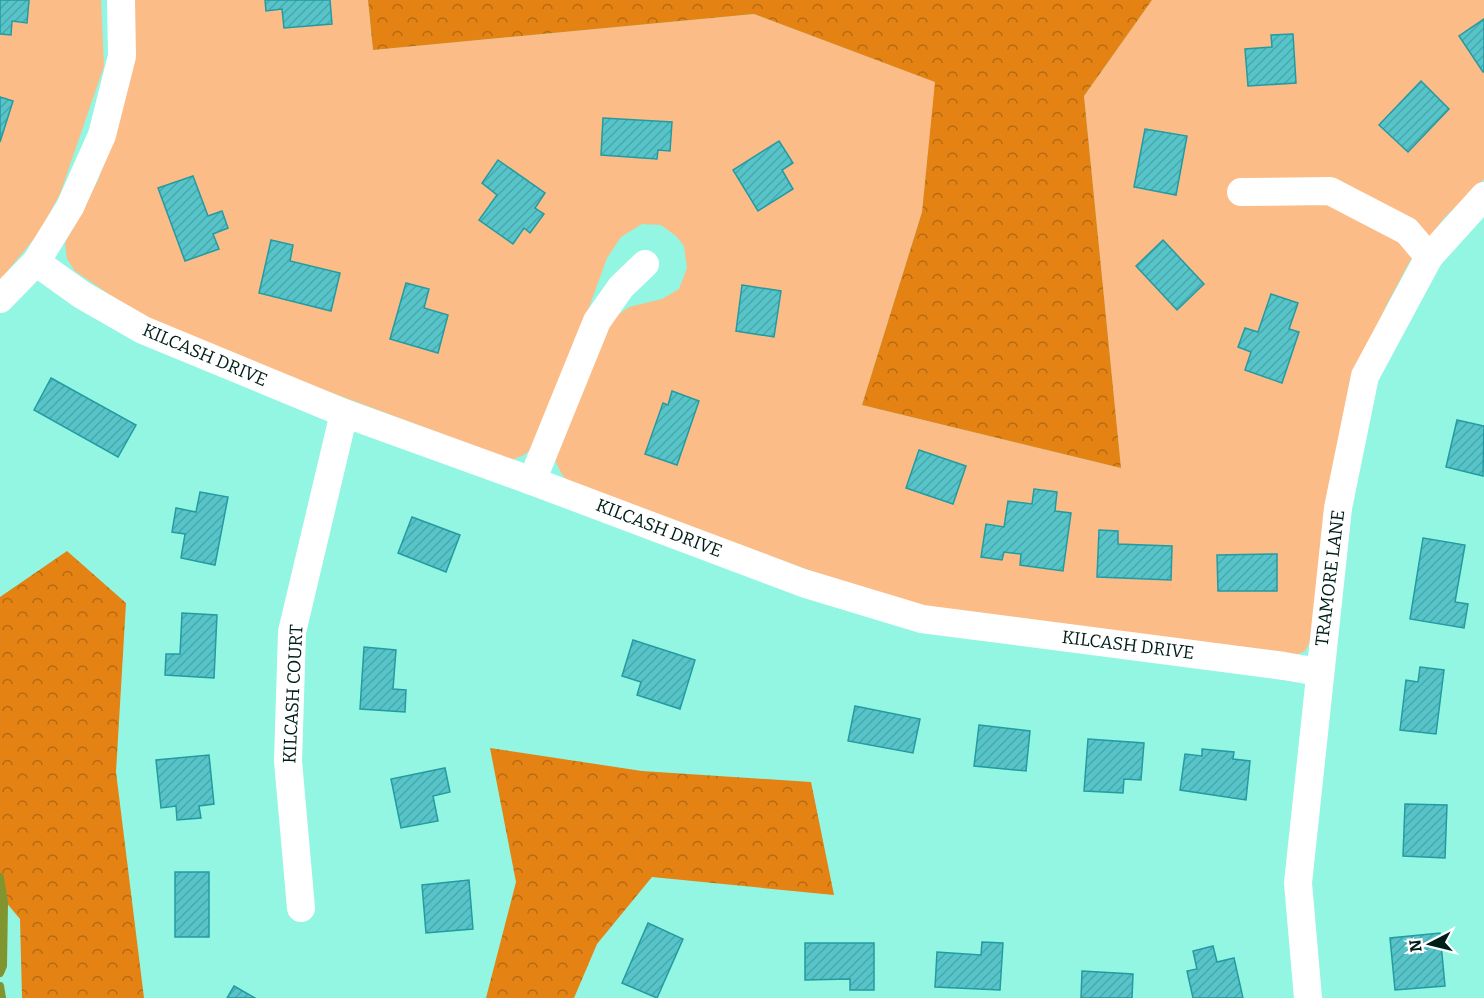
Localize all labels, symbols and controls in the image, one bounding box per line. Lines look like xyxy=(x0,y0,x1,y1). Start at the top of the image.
street label: KILCASH DRIVE xyxy=(139,319,271,391)
street label: KILCASH DRIVE xyxy=(593,494,725,562)
street label: TRAMORE LANE xyxy=(1311,508,1349,648)
street label: KILCASH COURT xyxy=(278,623,308,764)
street label: KILCASH DRIVE xyxy=(1061,626,1195,664)
north arrow xyxy=(1400,914,1460,974)
text: N xyxy=(1405,938,1426,953)

